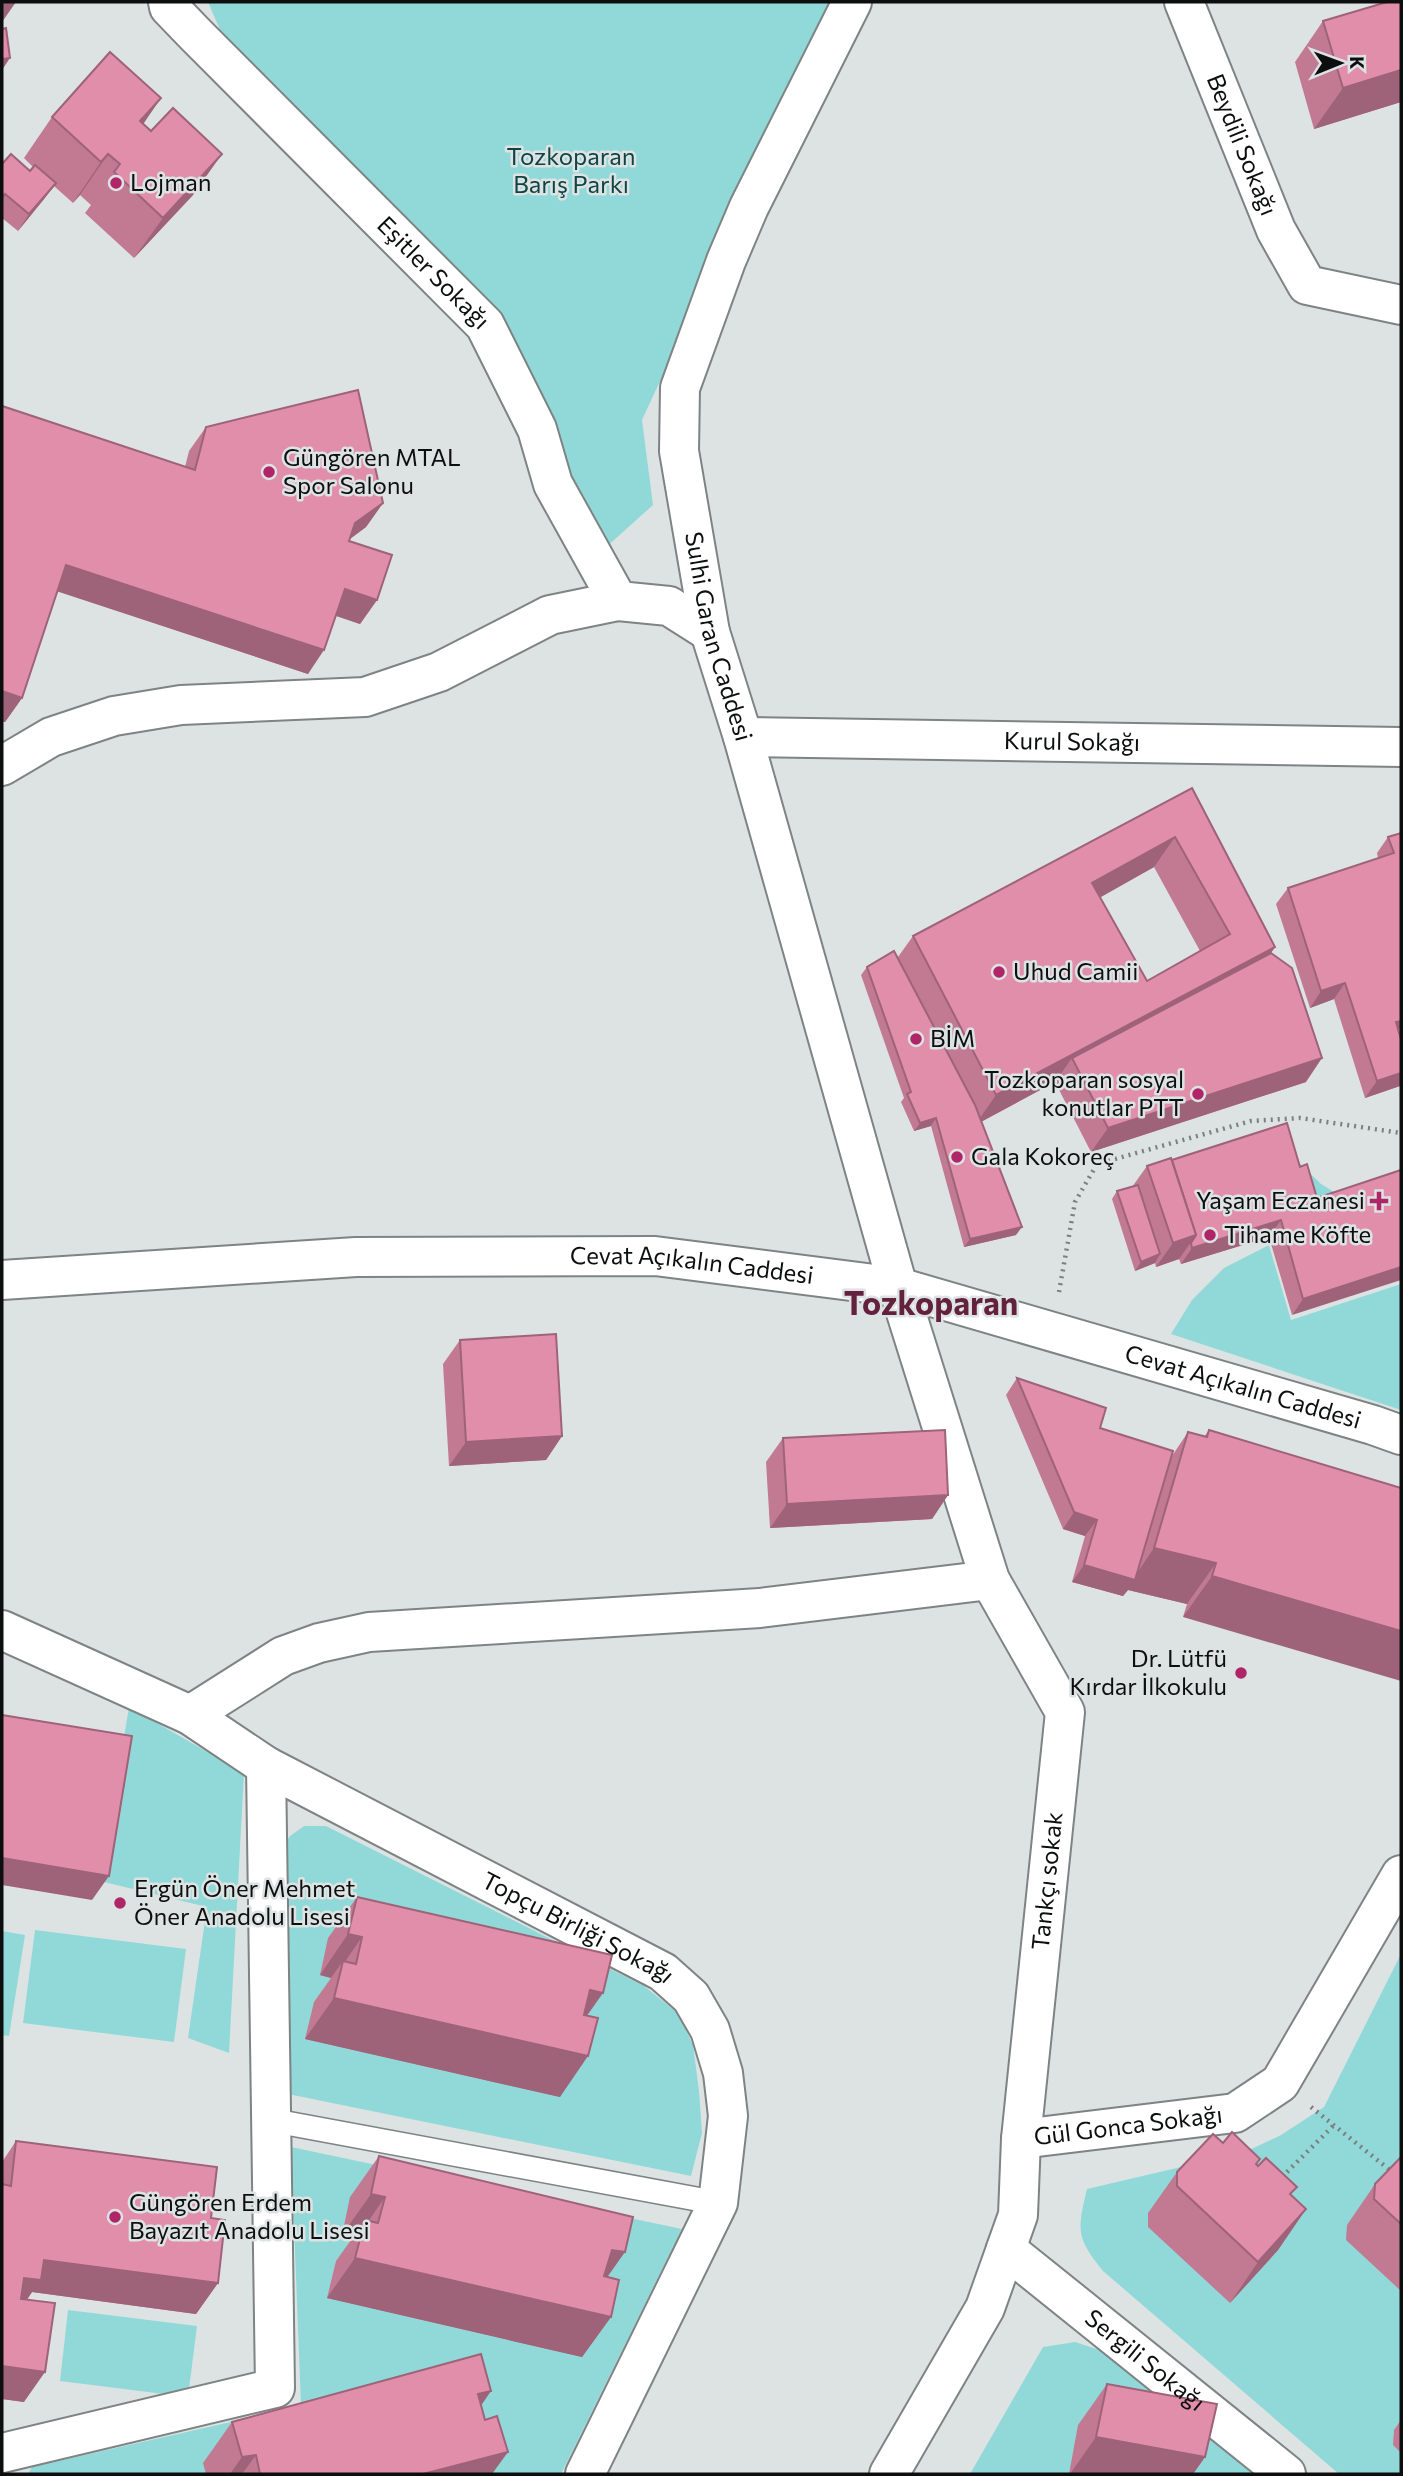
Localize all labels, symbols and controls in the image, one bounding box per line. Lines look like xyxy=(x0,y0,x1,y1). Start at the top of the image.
north arrow xyxy=(1305,28,1375,98)
text: K xyxy=(1346,56,1369,70)
street label: Beydili Sokağı xyxy=(1201,69,1285,219)
park label: Tozkoparan Barış Parkı xyxy=(507,141,635,198)
place label: Lojman xyxy=(130,167,211,196)
marker: Lojman xyxy=(108,175,124,191)
street label: Eşitler Sokağı xyxy=(372,210,497,334)
place label: Güngören MTAL Spor Salonu xyxy=(283,442,461,499)
marker: Güngören MTAL Spor Salonu xyxy=(261,464,277,480)
street label: Sulhi Garan Caddesi xyxy=(680,529,759,744)
street label: Kurul Sokağı xyxy=(1004,725,1140,756)
place label: Uhud Camii xyxy=(1013,956,1138,985)
marker: Uhud Camii xyxy=(991,964,1007,980)
place label: BİM xyxy=(930,1023,975,1052)
marker: BİM xyxy=(908,1031,924,1047)
place label: Tozkoparan sosyal konutlar PTT xyxy=(984,1064,1184,1121)
marker: Tozkoparan sosyal konutlar PTT xyxy=(1190,1086,1206,1102)
place label: Gala Kokoreç xyxy=(971,1141,1115,1170)
marker: Gala Kokoreç xyxy=(949,1149,965,1165)
place label: Yaşam Eczanesi xyxy=(1196,1185,1365,1214)
marker: Yaşam Eczanesi xyxy=(1371,1193,1387,1209)
place label: Tihame Köfte xyxy=(1224,1219,1371,1248)
marker: Tihame Köfte xyxy=(1202,1227,1218,1243)
street label: Cevat Açıkalın Caddesi xyxy=(570,1240,815,1289)
district label: Tozkoparan xyxy=(844,1282,1018,1322)
street label: Cevat Açıkalın Caddesi xyxy=(1122,1338,1365,1434)
place label: Dr. Lütfü Kırdar İlkokulu xyxy=(1069,1643,1227,1700)
marker: Dr. Lütfü Kırdar İlkokulu xyxy=(1233,1665,1249,1681)
street label: Tankçı sokak xyxy=(1025,1810,1068,1951)
street label: Topçu Birliği Sokağı xyxy=(477,1865,681,1988)
place label: Ergün Öner Mehmet Öner Anadolu Lisesi xyxy=(134,1873,356,1930)
marker: Ergün Öner Mehmet Öner Anadolu Lisesi xyxy=(112,1895,128,1911)
street label: Gül Gonca Sokağı xyxy=(1032,2099,1224,2150)
place label: Güngören Erdem Bayazıt Anadolu Lisesi xyxy=(129,2187,370,2244)
marker: Güngören Erdem Bayazıt Anadolu Lisesi xyxy=(107,2209,123,2225)
street label: Sergili Sokağı xyxy=(1080,2302,1212,2416)

